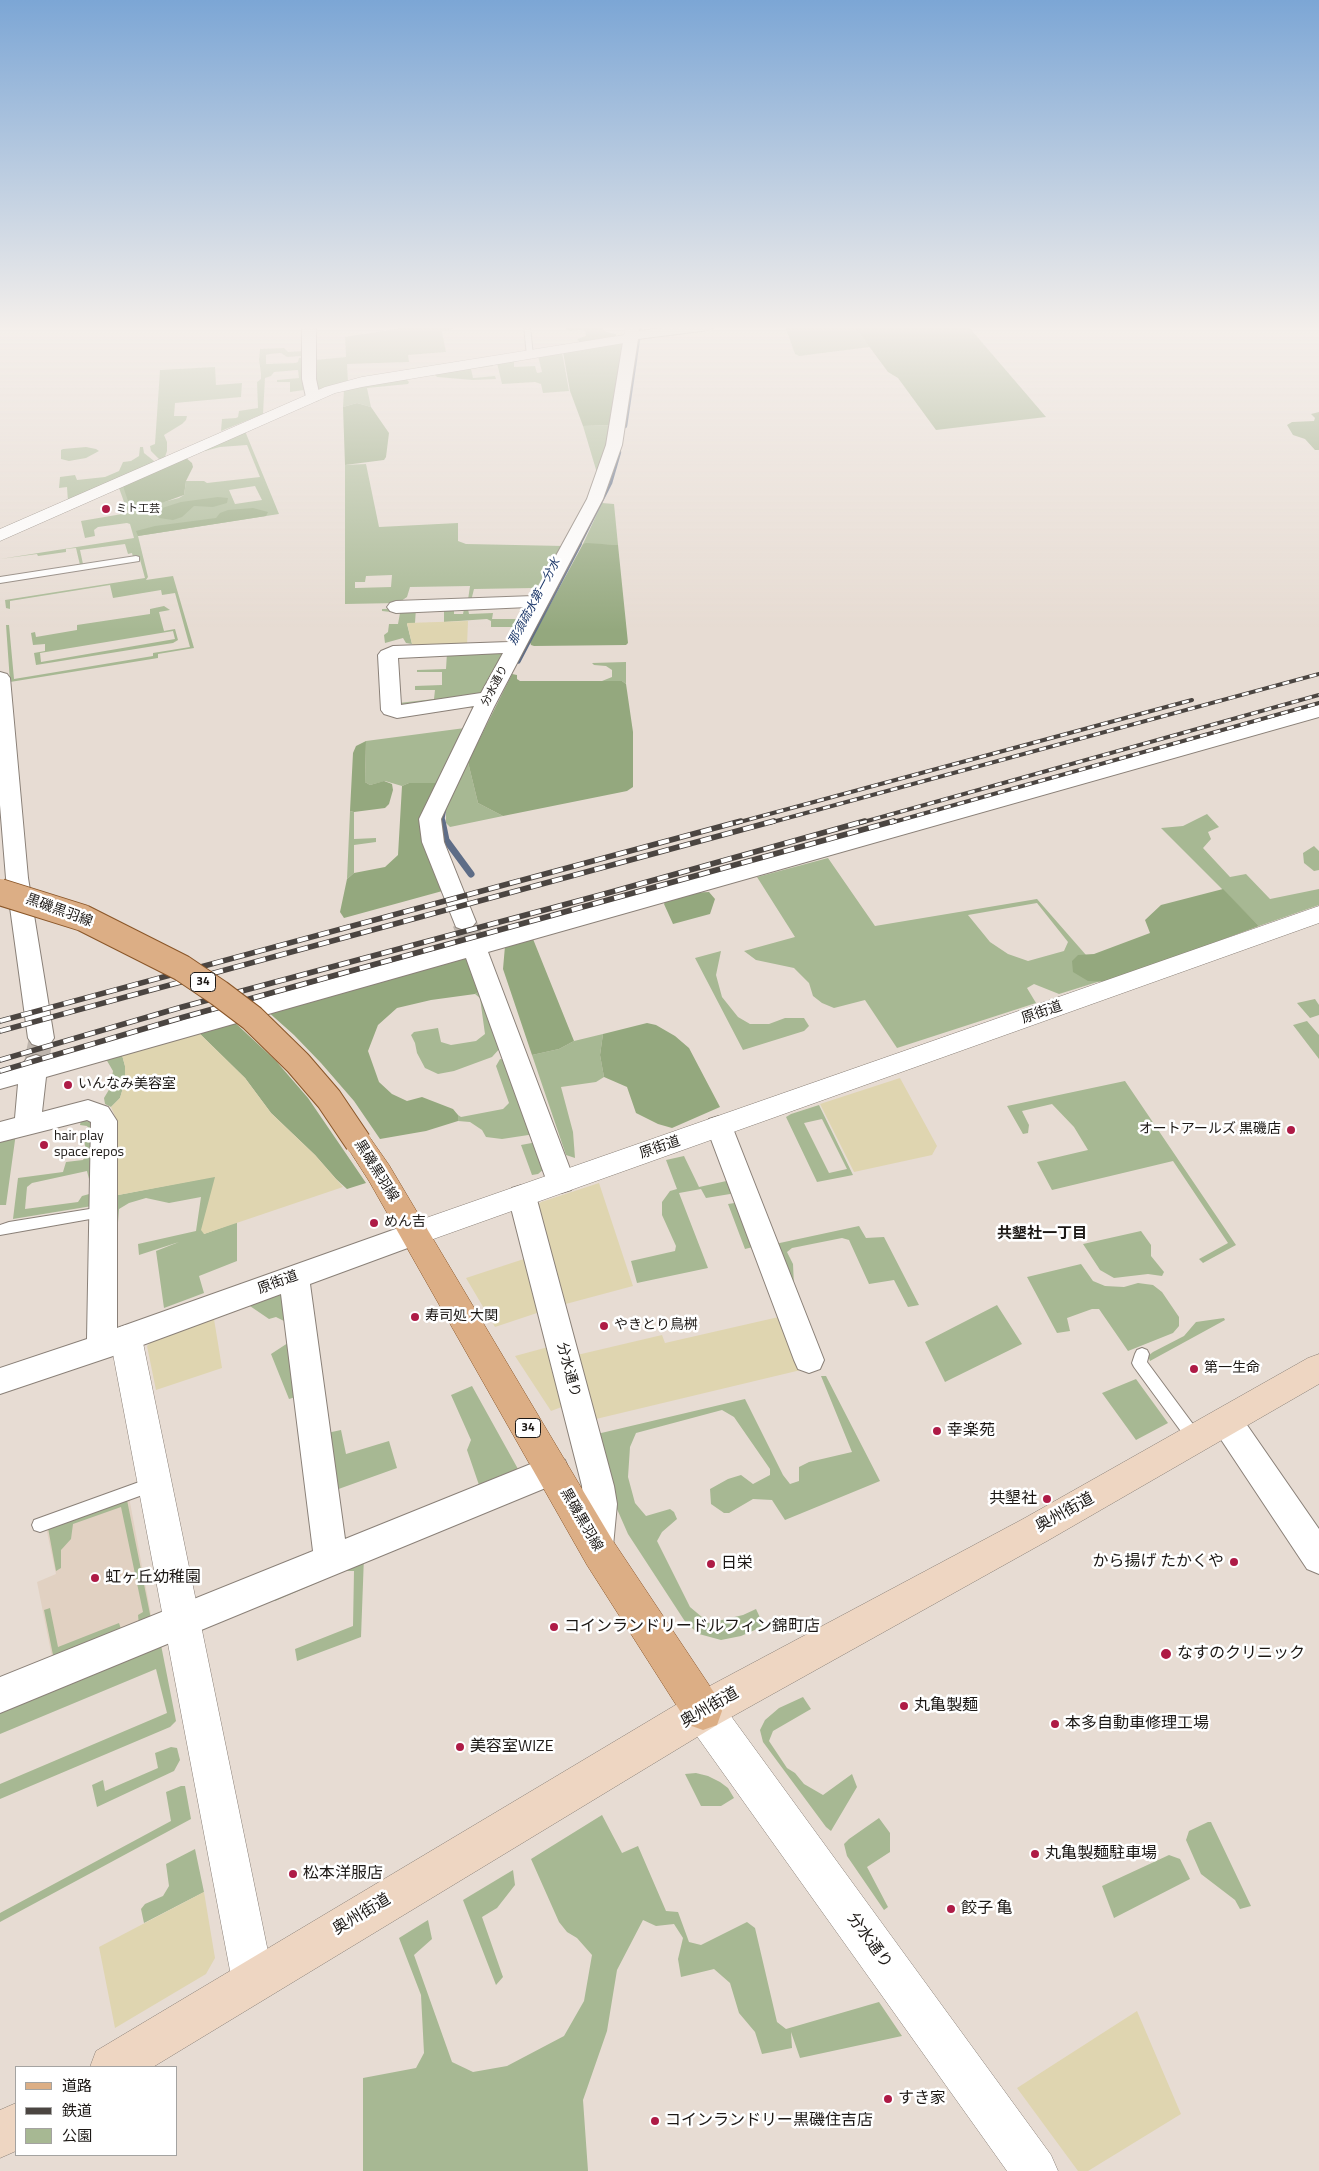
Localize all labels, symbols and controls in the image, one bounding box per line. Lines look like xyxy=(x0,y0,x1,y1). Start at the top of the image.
place label: ミト工芸 xyxy=(116,502,160,516)
marker: ミト工芸 xyxy=(100,503,112,515)
water label: 那須疏水第一分水 xyxy=(506,556,564,648)
street label: 分水通り xyxy=(479,663,511,709)
street label: 黒磯黒羽線 xyxy=(23,891,95,931)
road number: 34 xyxy=(190,972,216,992)
street label: 原街道 xyxy=(1019,998,1065,1028)
place label: いんなみ美容室 xyxy=(78,1077,176,1093)
marker: いんなみ美容室 xyxy=(62,1079,74,1091)
place label: オートアールズ 黒磯店 xyxy=(1139,1122,1281,1138)
marker: オートアールズ 黒磯店 xyxy=(1285,1124,1297,1136)
place label: hair play space repos xyxy=(54,1129,124,1162)
street label: 原街道 xyxy=(637,1133,683,1163)
street label: 黒磯黒羽線 xyxy=(350,1137,402,1205)
marker: hair play space repos xyxy=(38,1139,50,1151)
place label: めん吉 xyxy=(384,1215,426,1231)
marker: めん吉 xyxy=(368,1217,380,1229)
district label: 共墾社一丁目 xyxy=(997,1225,1087,1243)
street label: 原街道 xyxy=(255,1268,301,1298)
place label: 寿司処 大関 xyxy=(425,1309,498,1325)
marker: 寿司処 大関 xyxy=(409,1311,421,1323)
place label: やきとり鳥桝 xyxy=(614,1318,698,1334)
marker: やきとり鳥桝 xyxy=(598,1320,610,1332)
street label: 分水通り xyxy=(553,1341,583,1399)
place label: 第一生命 xyxy=(1204,1361,1260,1377)
marker: 第一生命 xyxy=(1188,1363,1200,1375)
road number: 34 xyxy=(516,1419,540,1438)
place label: 幸楽苑 xyxy=(947,1421,995,1441)
marker: 幸楽苑 xyxy=(931,1425,943,1437)
street label: 黒磯黒羽線 xyxy=(556,1485,606,1555)
place label: 共墾社 xyxy=(989,1489,1037,1509)
street label: 奥州街道 xyxy=(1032,1489,1098,1537)
marker: 共墾社 xyxy=(1041,1493,1053,1505)
place label: から揚げ たかくや xyxy=(1092,1552,1224,1572)
place label: 日栄 xyxy=(721,1554,753,1574)
marker: から揚げ たかくや xyxy=(1228,1556,1240,1568)
marker: 日栄 xyxy=(705,1558,717,1570)
place label: 虹ヶ丘幼稚園 xyxy=(105,1568,201,1588)
marker: 虹ヶ丘幼稚園 xyxy=(89,1572,101,1584)
place label: コインランドリードルフィン錦町店 xyxy=(564,1617,820,1637)
marker: コインランドリードルフィン錦町店 xyxy=(548,1621,560,1633)
place label: なすのクリニック xyxy=(1177,1644,1305,1664)
marker: なすのクリニック xyxy=(1159,1647,1173,1661)
street label: 奥州街道 xyxy=(677,1684,743,1732)
place label: 丸亀製麺 xyxy=(914,1696,978,1716)
marker: 丸亀製麺 xyxy=(898,1700,910,1712)
place label: 本多自動車修理工場 xyxy=(1065,1714,1209,1734)
marker: 本多自動車修理工場 xyxy=(1049,1718,1061,1730)
place label: 美容室WIZE xyxy=(470,1737,554,1757)
marker: 美容室WIZE xyxy=(454,1741,466,1753)
place label: 丸亀製麺駐車場 xyxy=(1045,1844,1157,1864)
marker: 丸亀製麺駐車場 xyxy=(1029,1848,1041,1860)
place label: 松本洋服店 xyxy=(303,1864,383,1884)
marker: 松本洋服店 xyxy=(287,1868,299,1880)
street label: 奥州街道 xyxy=(330,1890,394,1940)
place label: 餃子 亀 xyxy=(961,1899,1013,1919)
marker: 餃子 亀 xyxy=(945,1903,957,1915)
street label: 分水通り xyxy=(842,1909,896,1973)
legend xyxy=(15,2066,178,2156)
text: 道路 xyxy=(62,2074,92,2097)
place label: すき家 xyxy=(898,2089,946,2109)
marker: すき家 xyxy=(882,2093,894,2105)
text: 鉄道 xyxy=(62,2099,92,2122)
place label: コインランドリー黒磯住吉店 xyxy=(665,2111,873,2131)
marker: コインランドリー黒磯住吉店 xyxy=(649,2115,661,2127)
text: 公園 xyxy=(62,2124,92,2147)

